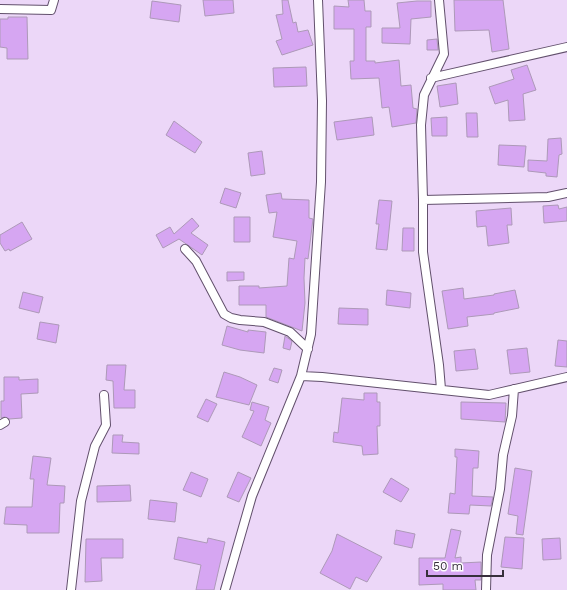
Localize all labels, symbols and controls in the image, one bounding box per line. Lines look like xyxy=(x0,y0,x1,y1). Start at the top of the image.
scale bar xyxy=(427,552,503,578)
text: 50 m xyxy=(433,559,463,573)

